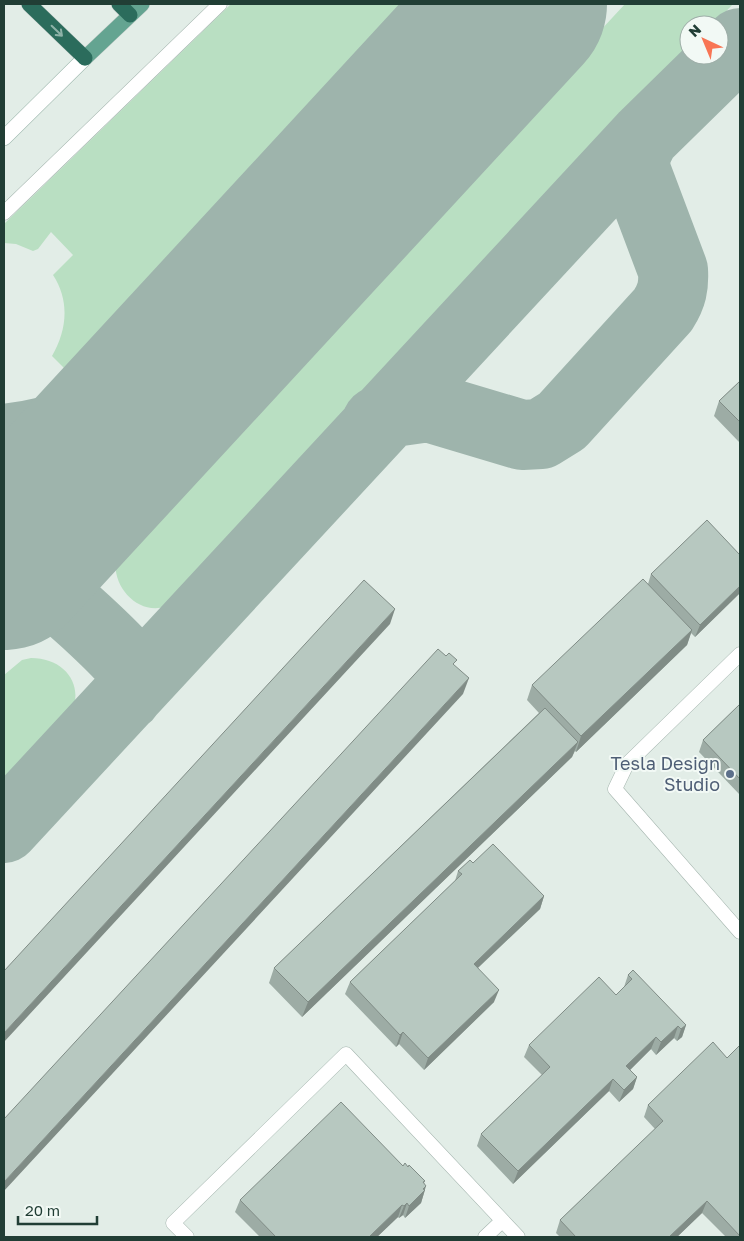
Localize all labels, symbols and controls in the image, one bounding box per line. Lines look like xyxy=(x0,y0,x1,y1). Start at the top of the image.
north arrow xyxy=(679,15,729,65)
text: N xyxy=(685,20,704,40)
one-way arrow xyxy=(51,25,63,37)
place label: Tesla Design Studio xyxy=(611,752,720,795)
marker: Tesla Design Studio xyxy=(724,768,736,780)
scale bar xyxy=(18,1194,96,1226)
text: 20 m xyxy=(25,1201,60,1219)

